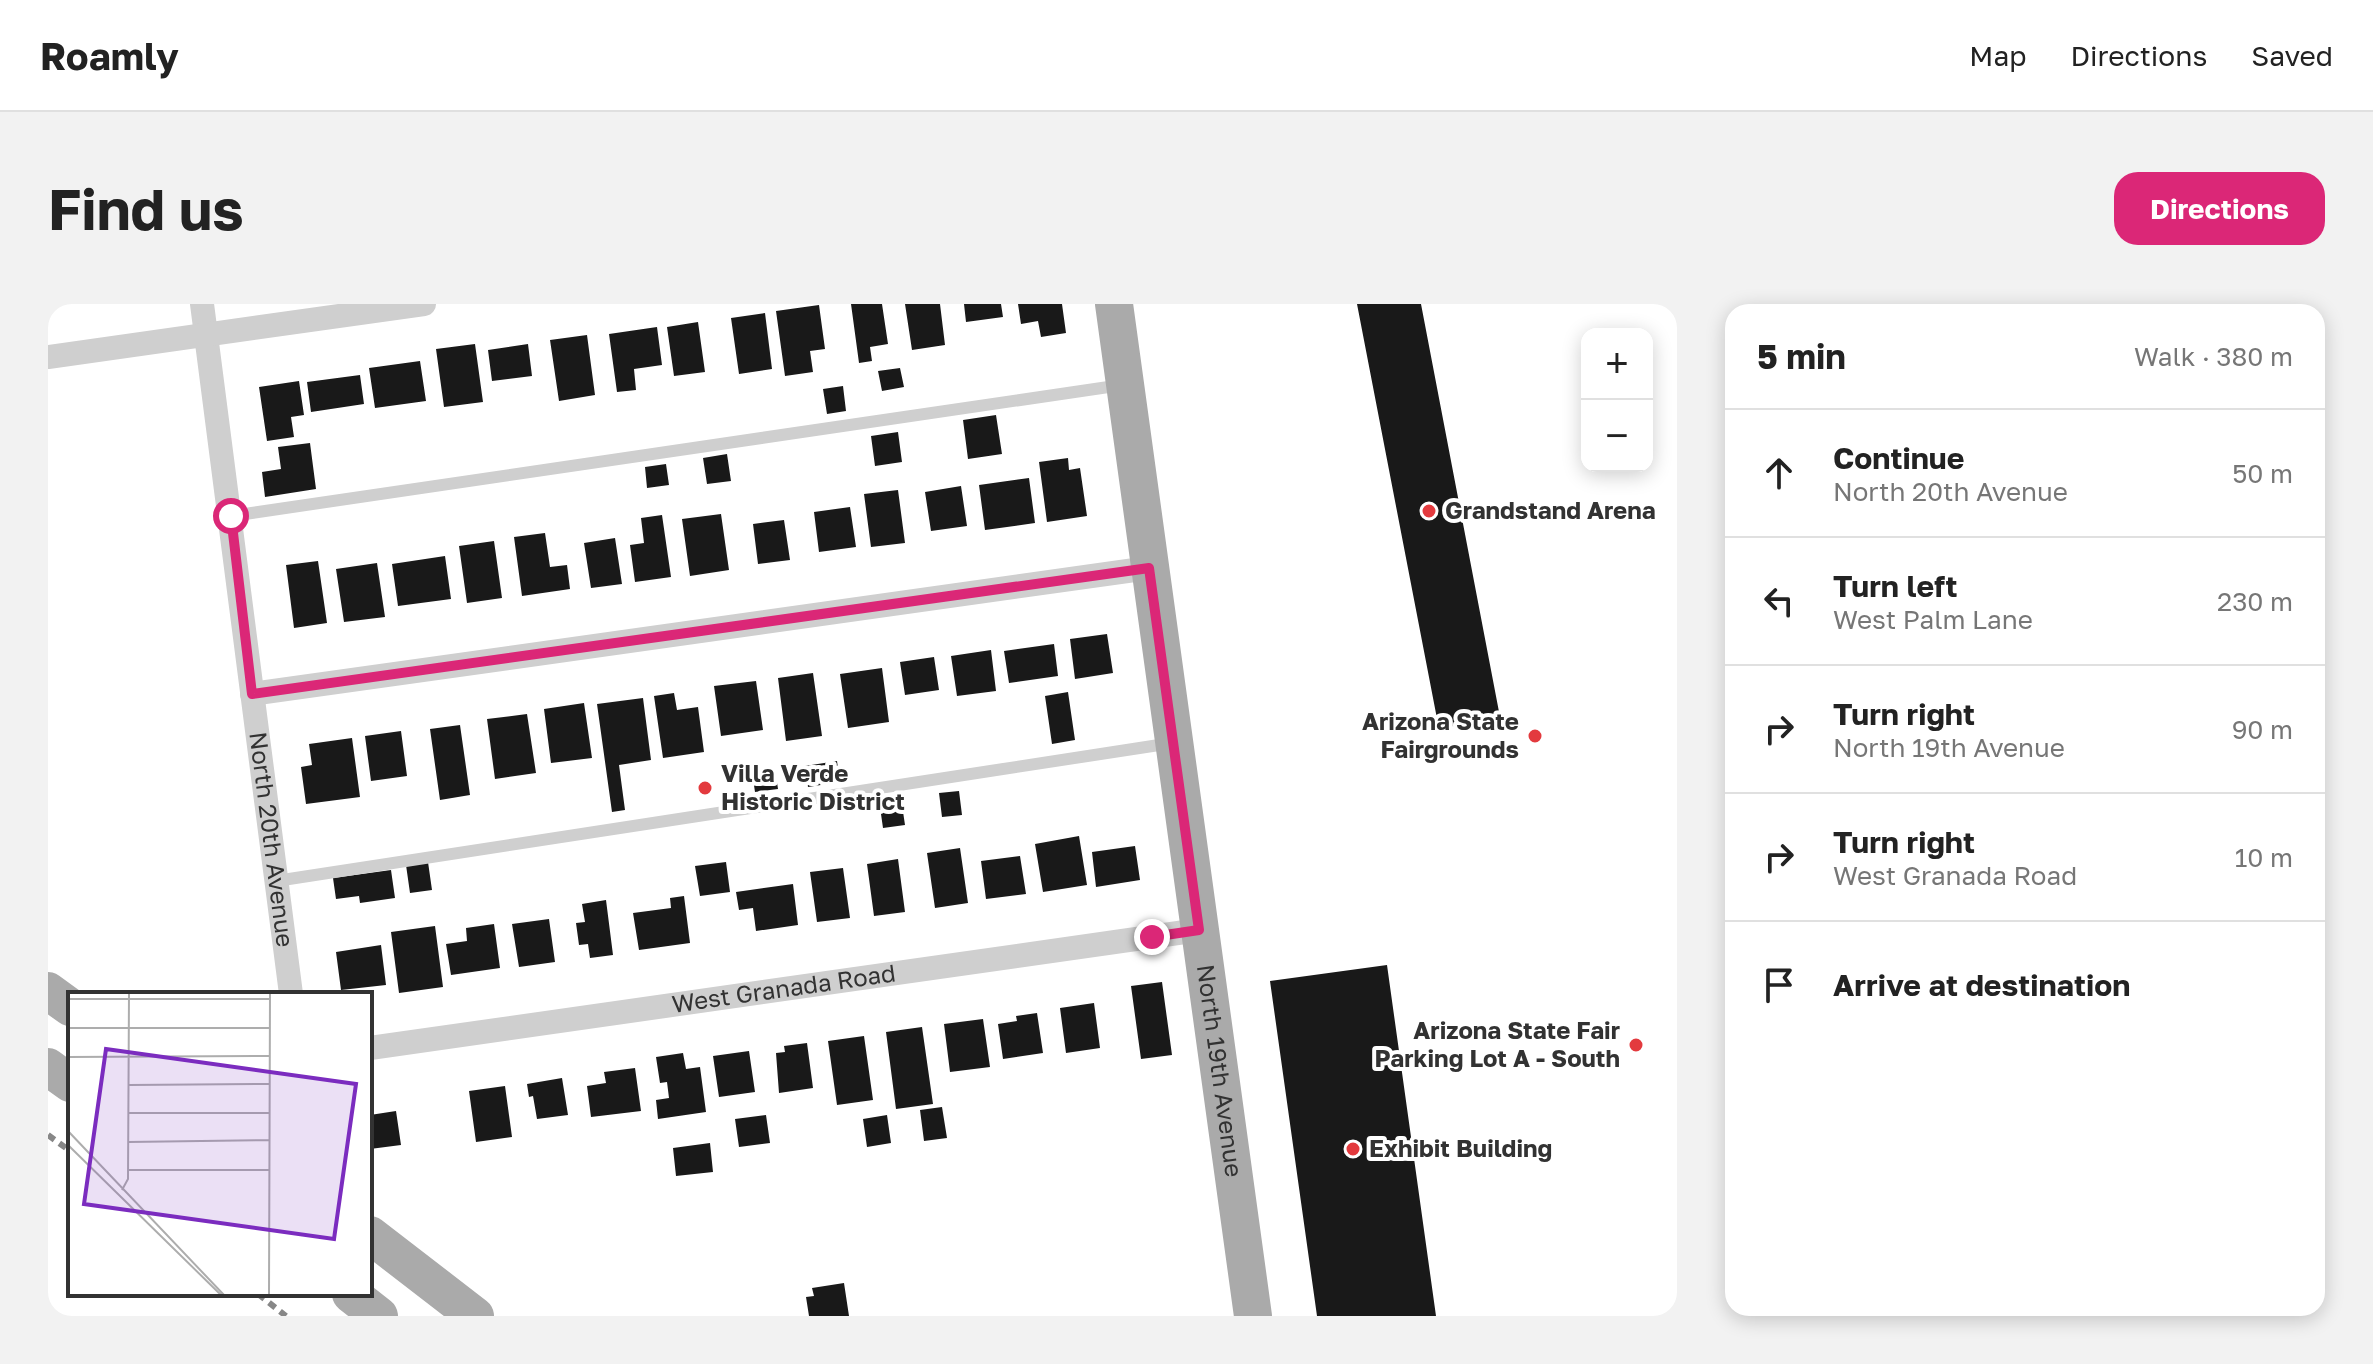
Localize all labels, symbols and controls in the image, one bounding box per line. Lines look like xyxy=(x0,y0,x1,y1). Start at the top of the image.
text: Roamly xyxy=(40,33,179,78)
text: Map xyxy=(1969,39,2026,72)
text: Directions xyxy=(2070,39,2207,72)
text: Saved xyxy=(2251,39,2333,72)
button: Directions xyxy=(2114,172,2325,245)
text: Find us xyxy=(48,175,244,242)
map controls xyxy=(1581,328,1653,472)
button: + xyxy=(1581,328,1653,400)
text: 5 min xyxy=(1757,336,1846,376)
text: Walk · 380 m xyxy=(2134,341,2293,372)
button: − xyxy=(1581,400,1653,472)
text: Continue xyxy=(1833,440,1964,476)
icon: ahead xyxy=(1757,451,1801,495)
text: 50 m xyxy=(2232,458,2293,489)
text: North 20th Avenue xyxy=(1833,476,2068,507)
place label: Grandstand Arena xyxy=(1445,495,1656,524)
route start xyxy=(213,498,249,534)
marker: Grandstand Arena xyxy=(1420,502,1438,520)
text: Turn left xyxy=(1833,568,1958,604)
icon: left xyxy=(1757,579,1801,623)
text: 230 m xyxy=(2217,586,2293,617)
text: West Palm Lane xyxy=(1833,604,2033,635)
text: Turn right xyxy=(1833,696,1975,732)
place label: Arizona State Fairgrounds xyxy=(1362,706,1519,763)
icon: right xyxy=(1757,707,1801,751)
text: 90 m xyxy=(2232,714,2293,745)
marker: Arizona State Fairgrounds xyxy=(1526,727,1544,745)
street label: North 20th Avenue xyxy=(244,730,301,949)
text: North 19th Avenue xyxy=(1833,732,2065,763)
place label: Villa Verde Historic District xyxy=(721,758,905,815)
marker: Villa Verde Historic District xyxy=(696,779,714,797)
text: Turn right xyxy=(1833,824,1975,860)
icon: right xyxy=(1757,835,1801,879)
text: 10 m xyxy=(2235,842,2293,873)
text: West Granada Road xyxy=(1833,860,2077,891)
route end xyxy=(1134,919,1170,955)
street label: West Granada Road xyxy=(670,957,897,1018)
street label: North 19th Avenue xyxy=(1192,963,1250,1179)
icon: arrive xyxy=(1757,963,1801,1007)
text: Arrive at destination xyxy=(1833,967,2130,1003)
inset map xyxy=(68,992,372,1296)
place label: Arizona State Fair Parking Lot A - South xyxy=(1375,1015,1620,1072)
marker: Arizona State Fair Parking Lot A - South xyxy=(1627,1036,1645,1054)
place label: Exhibit Building xyxy=(1369,1133,1552,1162)
marker: Exhibit Building xyxy=(1344,1140,1362,1158)

